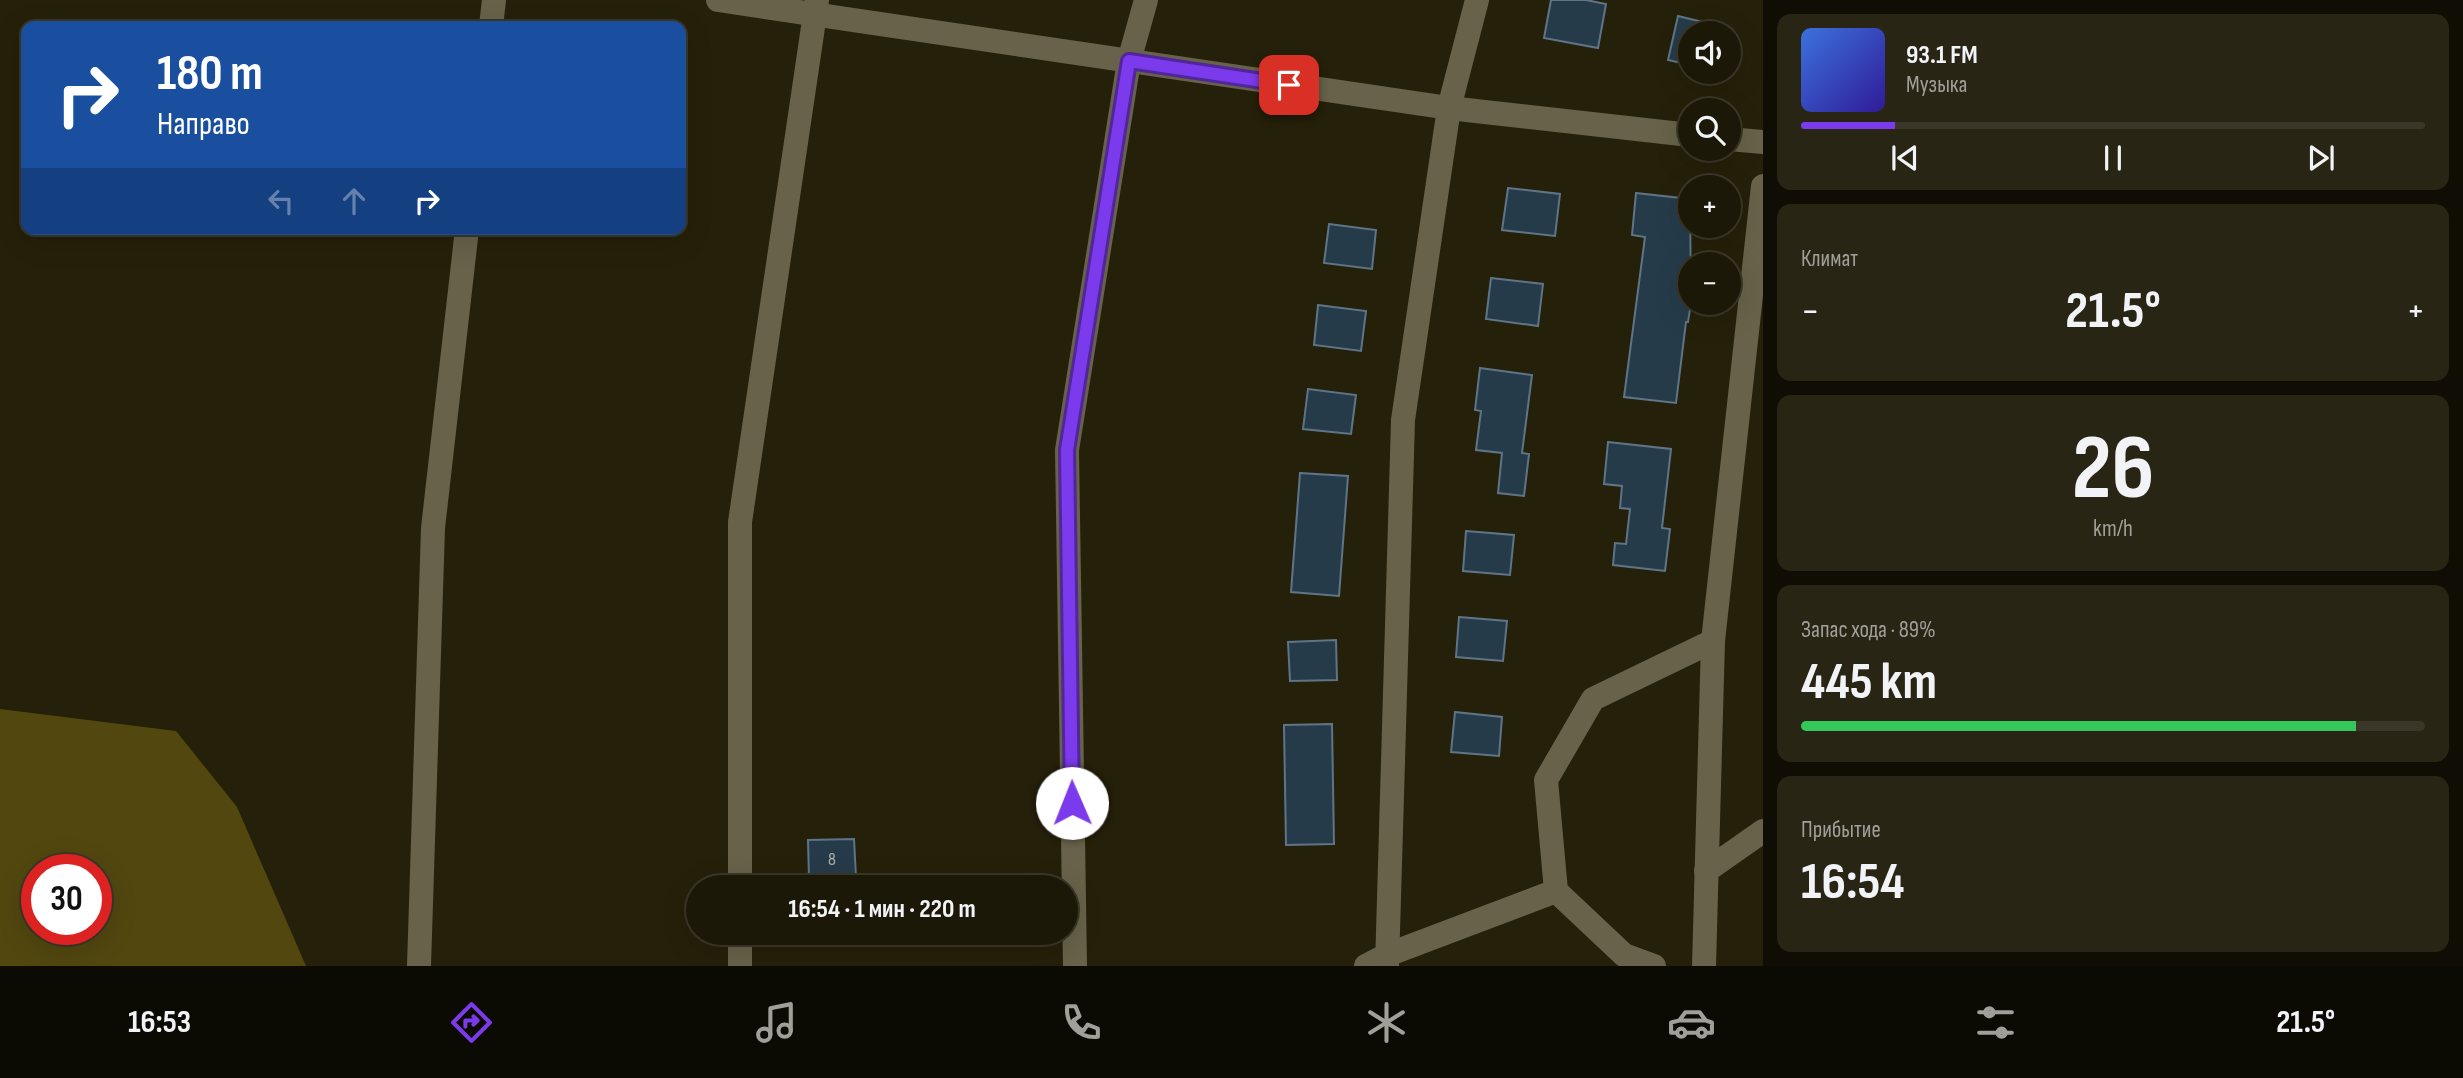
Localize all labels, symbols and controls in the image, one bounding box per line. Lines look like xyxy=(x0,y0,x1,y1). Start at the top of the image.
map controls xyxy=(1678,21,1741,315)
button: sound xyxy=(1678,21,1741,84)
text: 93.1 FM xyxy=(1906,40,1978,71)
text: 180 m xyxy=(157,45,263,104)
icon: right xyxy=(42,49,133,140)
pin xyxy=(1259,55,1319,115)
icon: arrive xyxy=(1270,66,1308,104)
text: Музыка xyxy=(1906,71,1967,99)
button: search xyxy=(1678,98,1741,161)
text: Направо xyxy=(157,105,250,144)
icon: previous xyxy=(1886,139,1924,177)
icon: pause xyxy=(2094,139,2132,177)
icon: next xyxy=(2302,139,2340,177)
button: + xyxy=(1678,175,1741,238)
icon: left xyxy=(262,182,300,220)
icon: ahead xyxy=(335,182,373,220)
icon: right xyxy=(408,182,446,220)
text: Климат xyxy=(1801,245,1858,273)
button: − xyxy=(1678,252,1741,315)
text: 21.5° xyxy=(2065,280,2161,343)
text: − xyxy=(1801,289,1820,334)
text: + xyxy=(2406,289,2425,334)
text: 26 xyxy=(2072,415,2154,524)
text: km/h xyxy=(2093,515,2133,543)
text: Запас хода · 89% xyxy=(1801,616,1936,644)
text: 445 km xyxy=(1801,651,1937,714)
position arrow xyxy=(1035,766,1109,840)
text: Прибытие xyxy=(1801,816,1881,844)
house number: 8 xyxy=(828,849,836,870)
text: 16:54 xyxy=(1801,851,1905,914)
speed limit sign: 30 xyxy=(21,854,112,945)
text: 16:54 · 1 мин · 220 m xyxy=(788,894,976,925)
icon: directions xyxy=(447,998,496,1047)
icon: music xyxy=(752,998,801,1047)
icon: phone xyxy=(1057,998,1106,1047)
icon: climate xyxy=(1362,998,1411,1047)
icon: car xyxy=(1667,998,1716,1047)
icon: filters xyxy=(1971,998,2020,1047)
text: 16:53 xyxy=(128,1003,191,1042)
text: 21.5° xyxy=(2276,1003,2335,1042)

